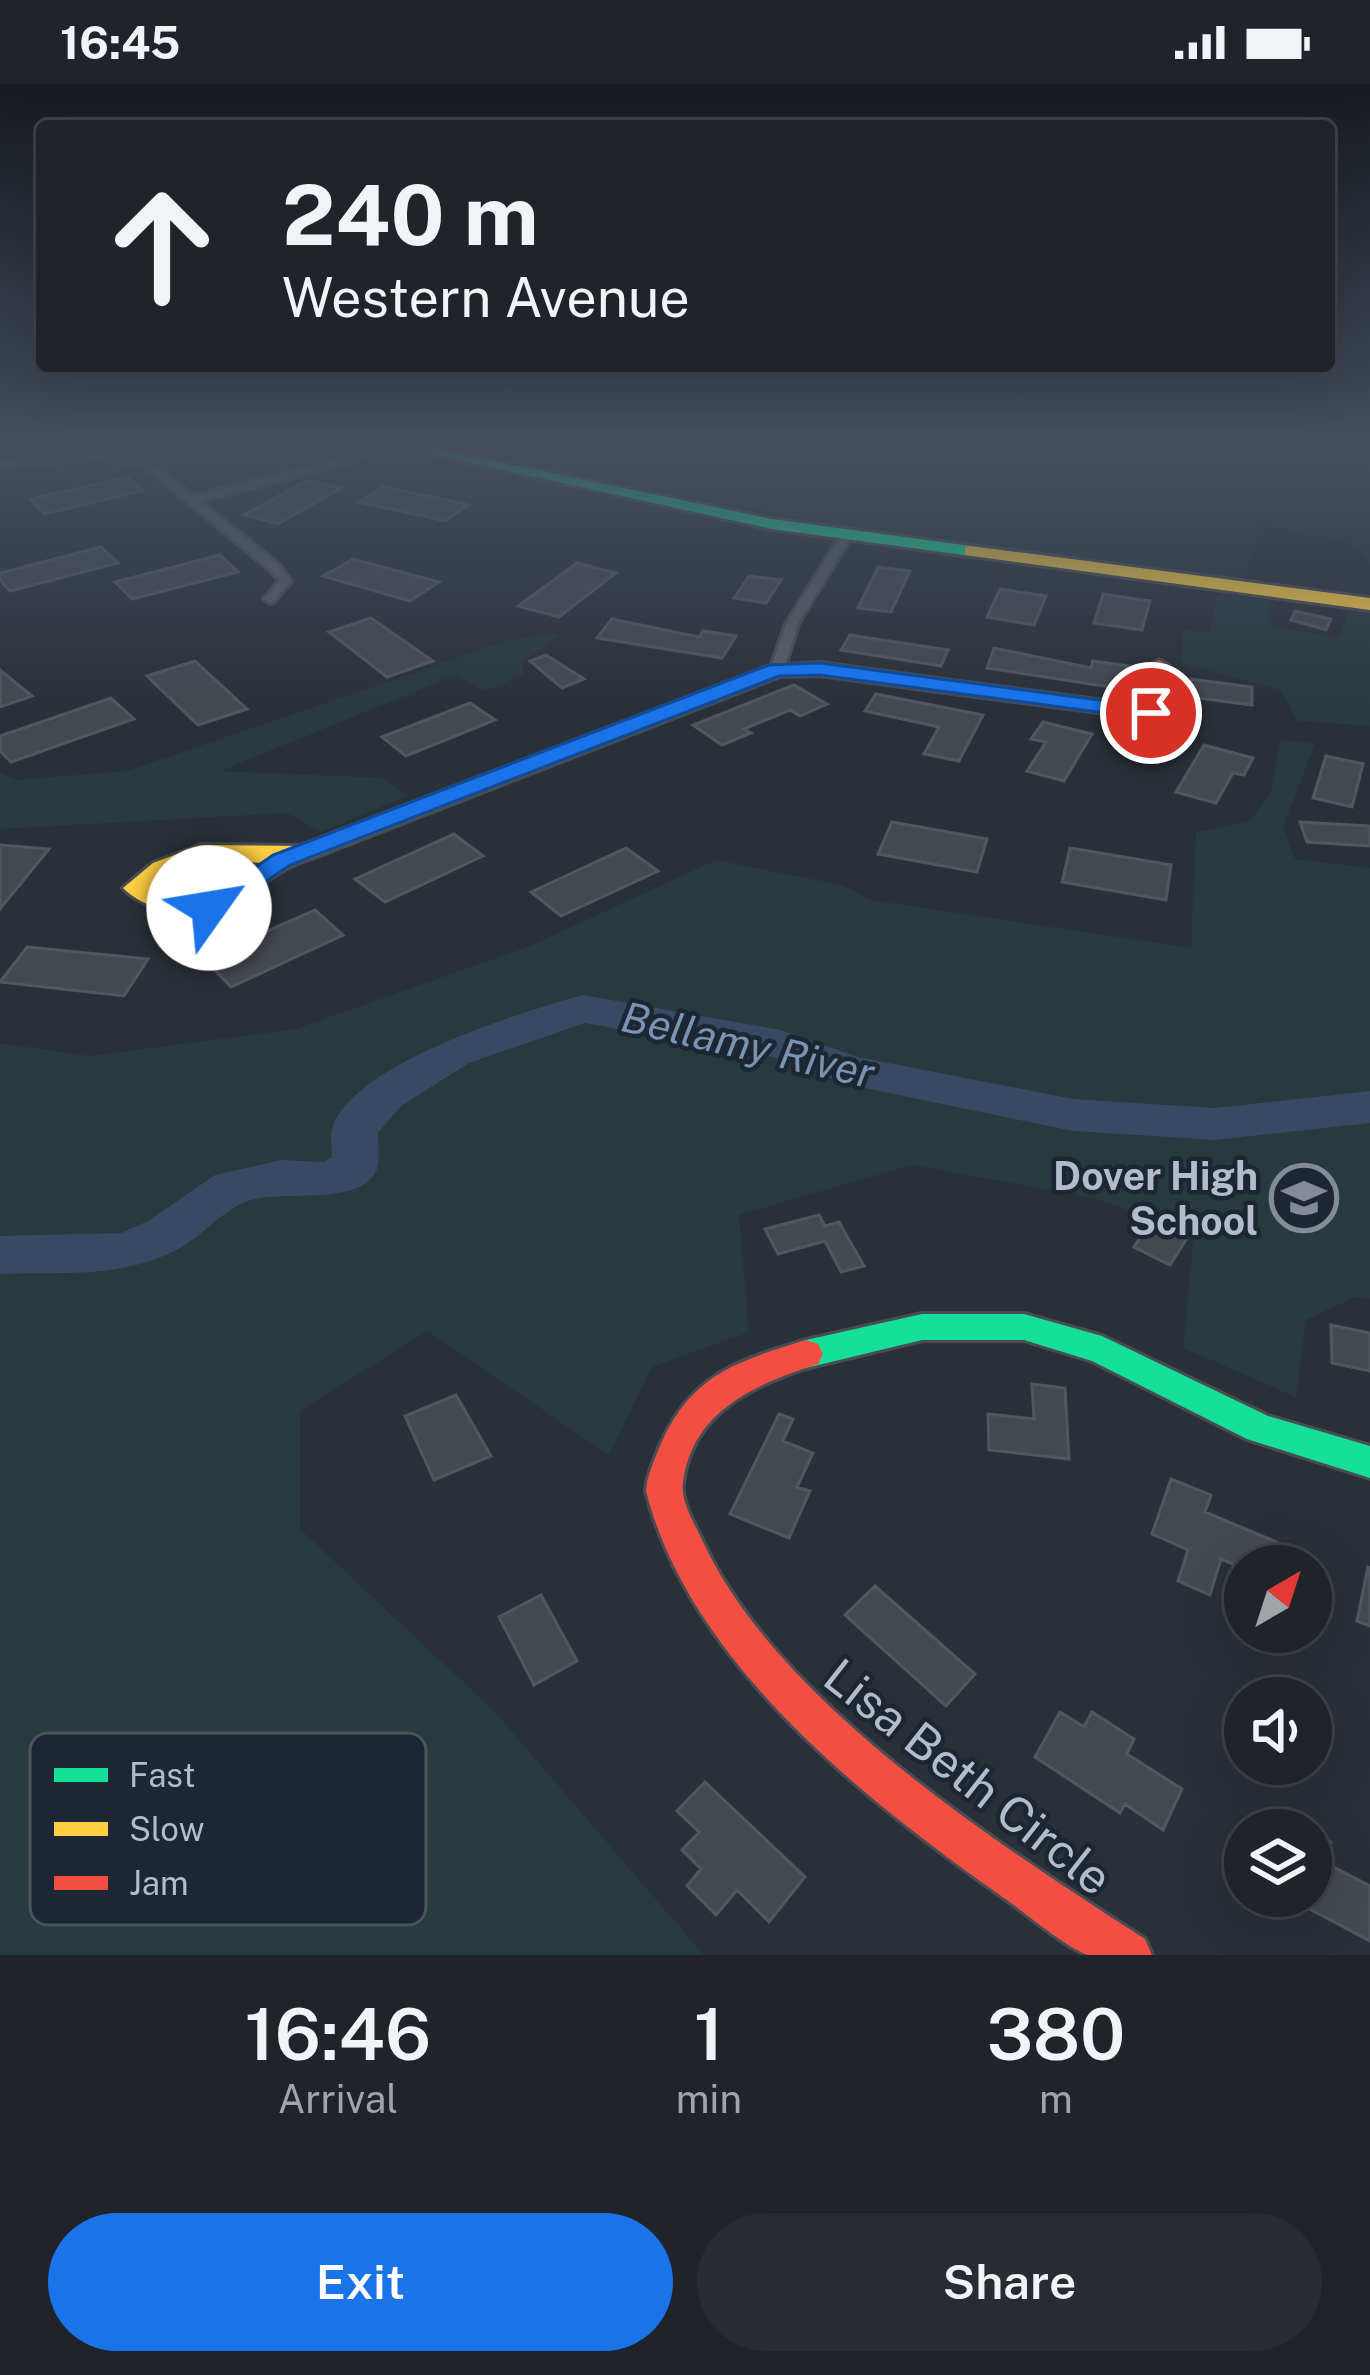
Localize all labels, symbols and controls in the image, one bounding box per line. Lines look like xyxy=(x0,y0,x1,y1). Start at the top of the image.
text: 16:45 xyxy=(60,16,180,69)
text: 240 m xyxy=(282,165,539,264)
icon: ahead xyxy=(84,168,240,324)
text: Western Avenue xyxy=(282,266,690,329)
pin xyxy=(1100,662,1202,764)
icon: arrive xyxy=(1118,680,1184,746)
position arrow xyxy=(146,845,272,971)
water label: Bellamy River xyxy=(617,992,880,1098)
place label: Dover High School xyxy=(1053,1153,1258,1244)
school or university icon: Dover High School xyxy=(1269,1163,1339,1233)
north arrow xyxy=(1224,1545,1332,1653)
map controls xyxy=(1224,1545,1332,1917)
street label: Lisa Beth Circle xyxy=(813,1647,1123,1906)
button: sound xyxy=(1224,1677,1332,1785)
legend xyxy=(30,1733,426,1925)
text: Fast xyxy=(129,1756,196,1794)
button: layers xyxy=(1224,1809,1332,1917)
text: Slow xyxy=(129,1810,204,1848)
text: Jam xyxy=(129,1864,189,1902)
text: 16:46 xyxy=(245,1992,431,2076)
text: 1 xyxy=(694,1992,724,2076)
text: 380 xyxy=(986,1992,1125,2076)
text: Arrival xyxy=(278,2076,398,2122)
text: min xyxy=(676,2076,742,2122)
text: m xyxy=(1039,2076,1073,2122)
button: Exit xyxy=(48,2213,673,2351)
button: Share xyxy=(697,2213,1322,2351)

